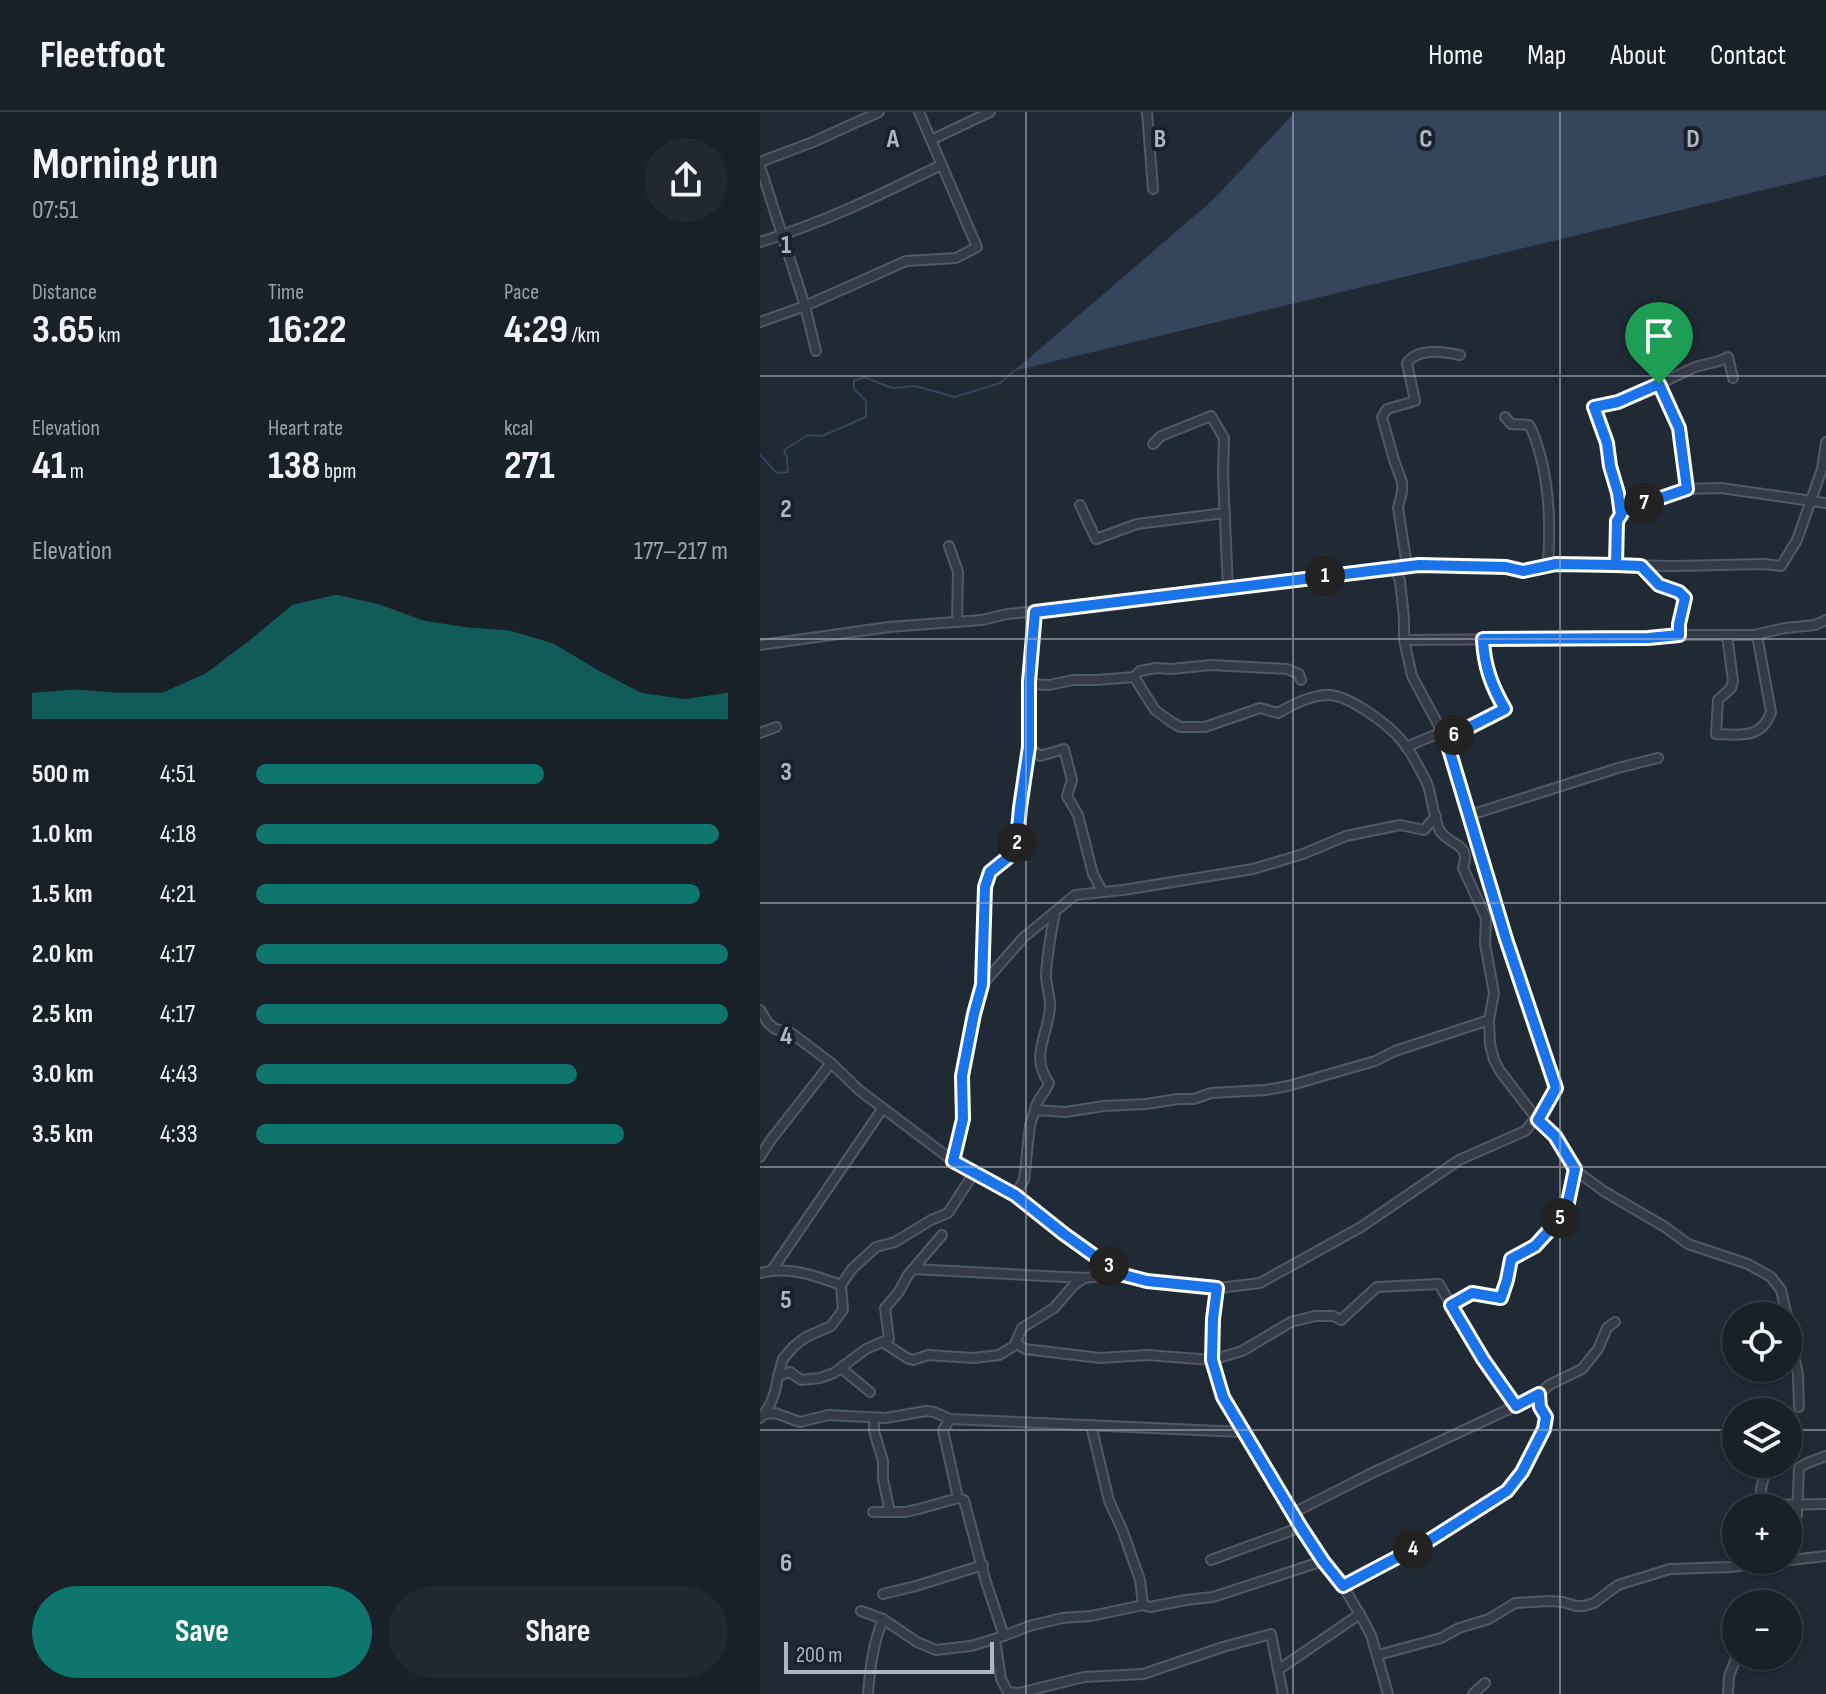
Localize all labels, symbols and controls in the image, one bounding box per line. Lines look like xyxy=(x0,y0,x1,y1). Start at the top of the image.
text: Fleetfoot xyxy=(40,33,165,78)
text: Home xyxy=(1428,39,1483,72)
text: Map xyxy=(1527,39,1566,72)
text: About xyxy=(1610,39,1666,72)
text: Contact xyxy=(1710,39,1786,72)
text: A xyxy=(886,124,900,155)
text: B xyxy=(1154,124,1166,155)
text: C xyxy=(1419,124,1433,155)
text: D xyxy=(1686,124,1700,155)
text: Morning run xyxy=(32,138,218,191)
button: share xyxy=(644,138,728,222)
text: 07:51 xyxy=(32,195,78,226)
text: 1 xyxy=(781,230,791,261)
text: Distance xyxy=(32,279,97,306)
text: Time xyxy=(268,279,304,306)
text: Pace xyxy=(504,279,539,306)
pin xyxy=(1625,302,1693,384)
text: 3.65 xyxy=(32,306,95,354)
text: 16:22 xyxy=(268,306,347,354)
text: 4:29 xyxy=(504,306,568,354)
icon: arrive xyxy=(1637,314,1681,358)
text: km xyxy=(95,322,121,349)
text: /km xyxy=(568,322,600,349)
text: Elevation xyxy=(32,415,100,442)
text: Heart rate xyxy=(268,415,343,442)
text: kcal xyxy=(504,415,533,442)
text: 41 xyxy=(32,442,66,490)
text: 138 xyxy=(268,442,320,490)
text: 271 xyxy=(504,442,555,490)
text: m xyxy=(66,458,84,485)
text: bpm xyxy=(320,458,356,485)
pin: 7 xyxy=(1624,483,1664,523)
text: 7 xyxy=(1639,489,1649,516)
text: 2 xyxy=(780,494,792,525)
text: Elevation xyxy=(32,536,112,567)
text: 177–217 m xyxy=(634,536,728,567)
pin: 1 xyxy=(1305,556,1345,596)
text: 1 xyxy=(1321,562,1329,589)
pin: 6 xyxy=(1434,715,1474,755)
text: 6 xyxy=(1449,721,1459,748)
text: 3 xyxy=(780,757,792,788)
text: 500 m xyxy=(32,759,89,790)
text: 4:51 xyxy=(160,759,195,790)
text: 1.0 km xyxy=(32,819,93,850)
text: 4:18 xyxy=(160,819,196,850)
pin: 2 xyxy=(997,823,1037,863)
text: 2 xyxy=(1012,829,1022,856)
text: 1.5 km xyxy=(32,879,92,910)
text: 4:21 xyxy=(160,879,196,910)
text: 2.0 km xyxy=(32,939,93,970)
text: 4:17 xyxy=(160,939,195,970)
text: 2.5 km xyxy=(32,999,93,1030)
text: 4:17 xyxy=(160,999,195,1030)
text: 4 xyxy=(780,1021,792,1052)
text: 3.0 km xyxy=(32,1059,94,1090)
text: 4:43 xyxy=(160,1059,198,1090)
text: 3.5 km xyxy=(32,1119,93,1150)
text: 4:33 xyxy=(160,1119,198,1150)
pin: 5 xyxy=(1540,1198,1580,1238)
text: 5 xyxy=(1555,1204,1565,1231)
pin: 3 xyxy=(1089,1246,1129,1286)
text: 3 xyxy=(1104,1252,1114,1279)
text: 5 xyxy=(780,1285,792,1316)
map controls xyxy=(1722,1302,1802,1670)
button: locate xyxy=(1722,1302,1802,1382)
button: layers xyxy=(1722,1398,1802,1478)
button: + xyxy=(1722,1494,1802,1574)
pin: 4 xyxy=(1393,1529,1433,1569)
text: 4 xyxy=(1408,1535,1418,1562)
text: 6 xyxy=(780,1548,792,1579)
button: Save xyxy=(32,1586,372,1678)
button: Share xyxy=(388,1586,728,1678)
button: − xyxy=(1722,1590,1802,1670)
scale bar xyxy=(784,1638,994,1674)
text: 200 m xyxy=(796,1642,842,1669)

